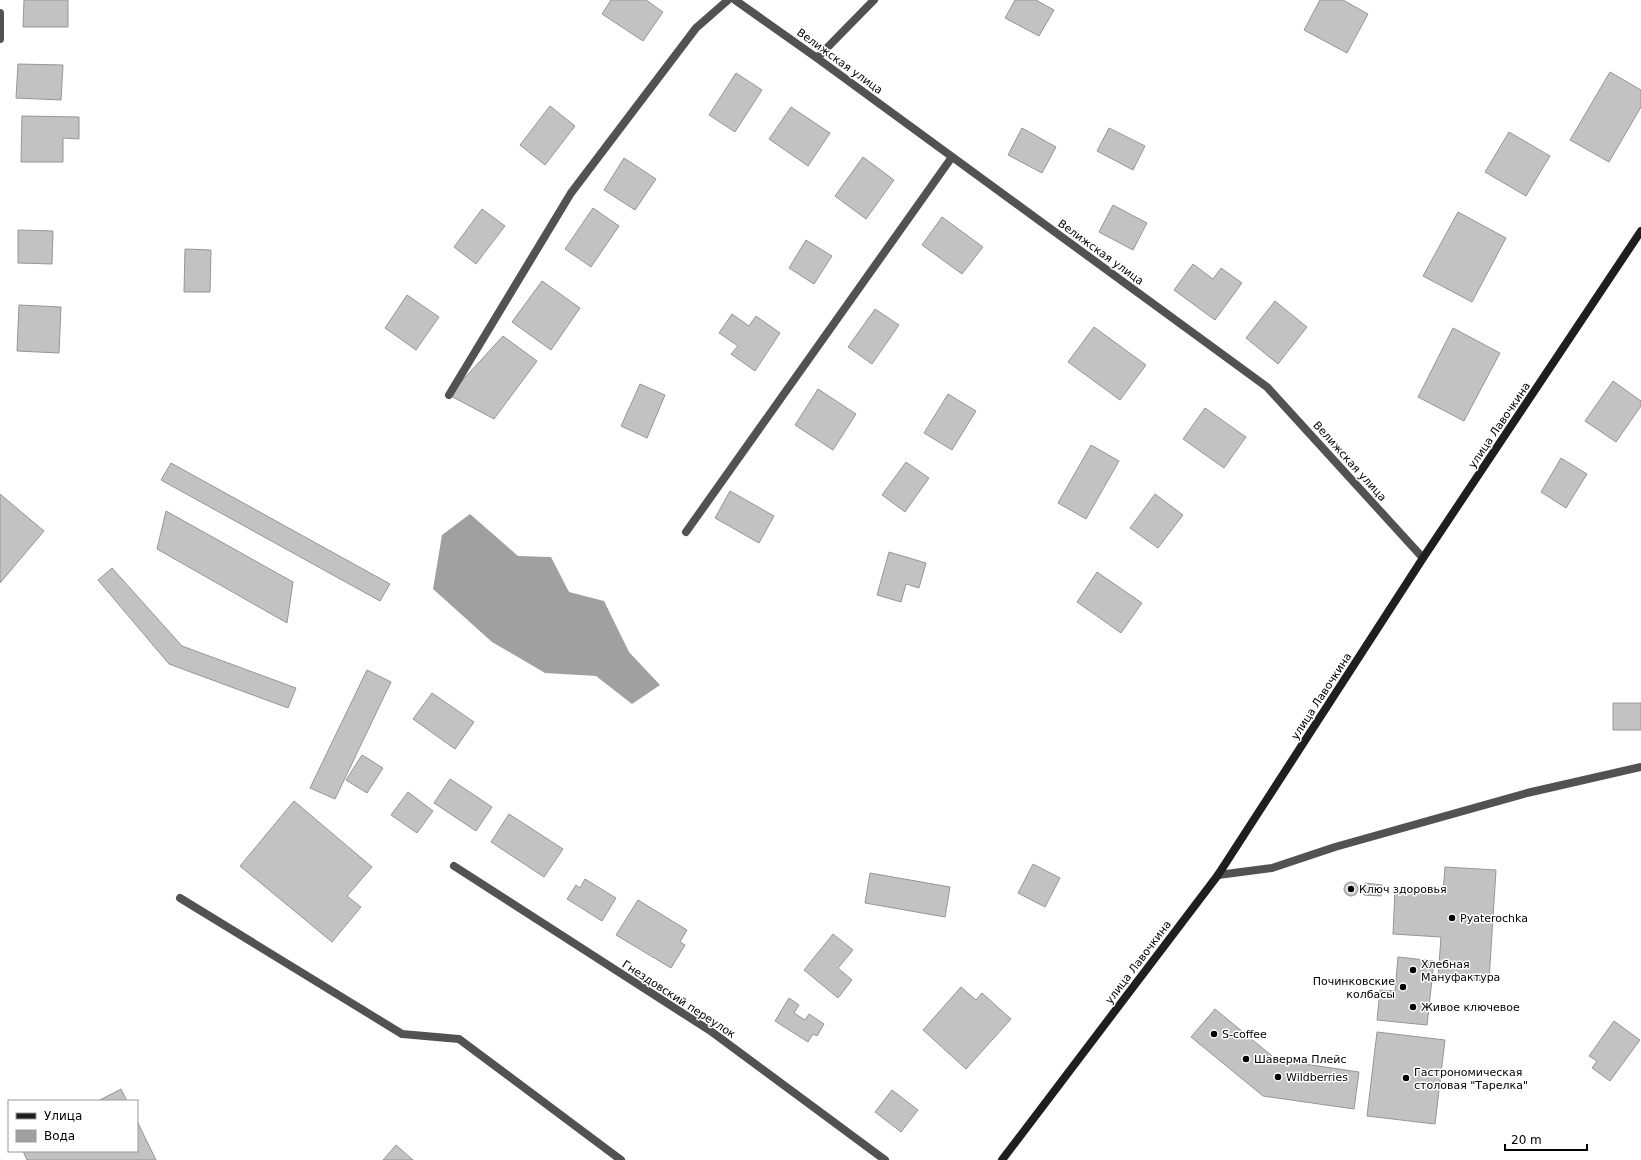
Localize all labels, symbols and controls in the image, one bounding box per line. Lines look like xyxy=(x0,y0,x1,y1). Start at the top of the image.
street label: Велижская улица xyxy=(794,26,885,97)
street label: Велижская улица xyxy=(1055,217,1146,288)
street label: улица Лавочкина xyxy=(1466,380,1533,471)
street label: Велижская улица xyxy=(1310,419,1389,504)
street label: улица Лавочкина xyxy=(1288,650,1354,742)
place label: Ключ здоровья xyxy=(1359,883,1447,896)
marker: Ключ здоровья xyxy=(1346,884,1356,894)
place label: Pyaterochka xyxy=(1460,912,1528,925)
marker: Pyaterochka xyxy=(1447,913,1457,923)
street label: улица Лавочкина xyxy=(1103,918,1174,1006)
street label: Гнездовский переулок xyxy=(620,958,738,1041)
place label: Хлебная Мануфактура xyxy=(1421,958,1500,984)
marker: Хлебная Мануфактура xyxy=(1408,965,1418,975)
place label: Починковские колбасы xyxy=(1313,975,1395,1001)
marker: Починковские колбасы xyxy=(1398,982,1408,992)
place label: Живое ключевое xyxy=(1421,1001,1520,1014)
marker: Живое ключевое xyxy=(1408,1002,1418,1012)
place label: S-coffee xyxy=(1222,1028,1267,1041)
marker: S-coffee xyxy=(1209,1029,1219,1039)
place label: Шаверма Плейс xyxy=(1254,1053,1347,1066)
marker: Шаверма Плейс xyxy=(1241,1054,1251,1064)
place label: Гастрономическая столовая "Тарелка" xyxy=(1414,1066,1528,1092)
place label: Wildberries xyxy=(1286,1071,1348,1084)
marker: Wildberries xyxy=(1273,1072,1283,1082)
marker: Гастрономическая столовая "Тарелка" xyxy=(1401,1073,1411,1083)
legend xyxy=(8,1100,138,1152)
text: Улица xyxy=(44,1109,82,1123)
scale bar xyxy=(1505,1126,1587,1152)
text: Вода xyxy=(44,1129,75,1143)
text: 20 m xyxy=(1511,1133,1542,1147)

